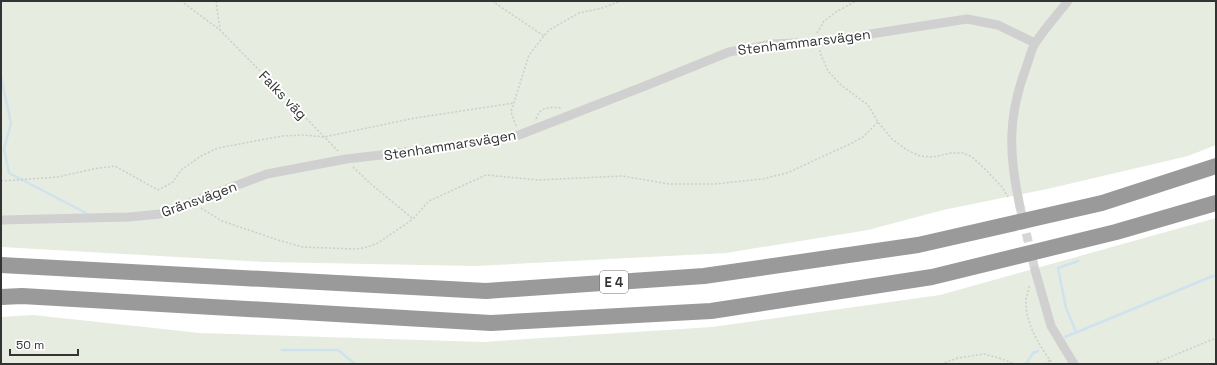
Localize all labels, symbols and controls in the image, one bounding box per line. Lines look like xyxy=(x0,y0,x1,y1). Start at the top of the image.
street label: Stenhammarsvägen xyxy=(737,25,871,59)
street label: Falks väg xyxy=(255,67,311,123)
street label: Stenhammarsvägen xyxy=(383,126,517,164)
street label: Gränsvägen xyxy=(159,177,239,221)
road number: E 4 xyxy=(600,271,628,293)
scale bar xyxy=(10,331,78,357)
text: 50 m xyxy=(16,337,44,353)

